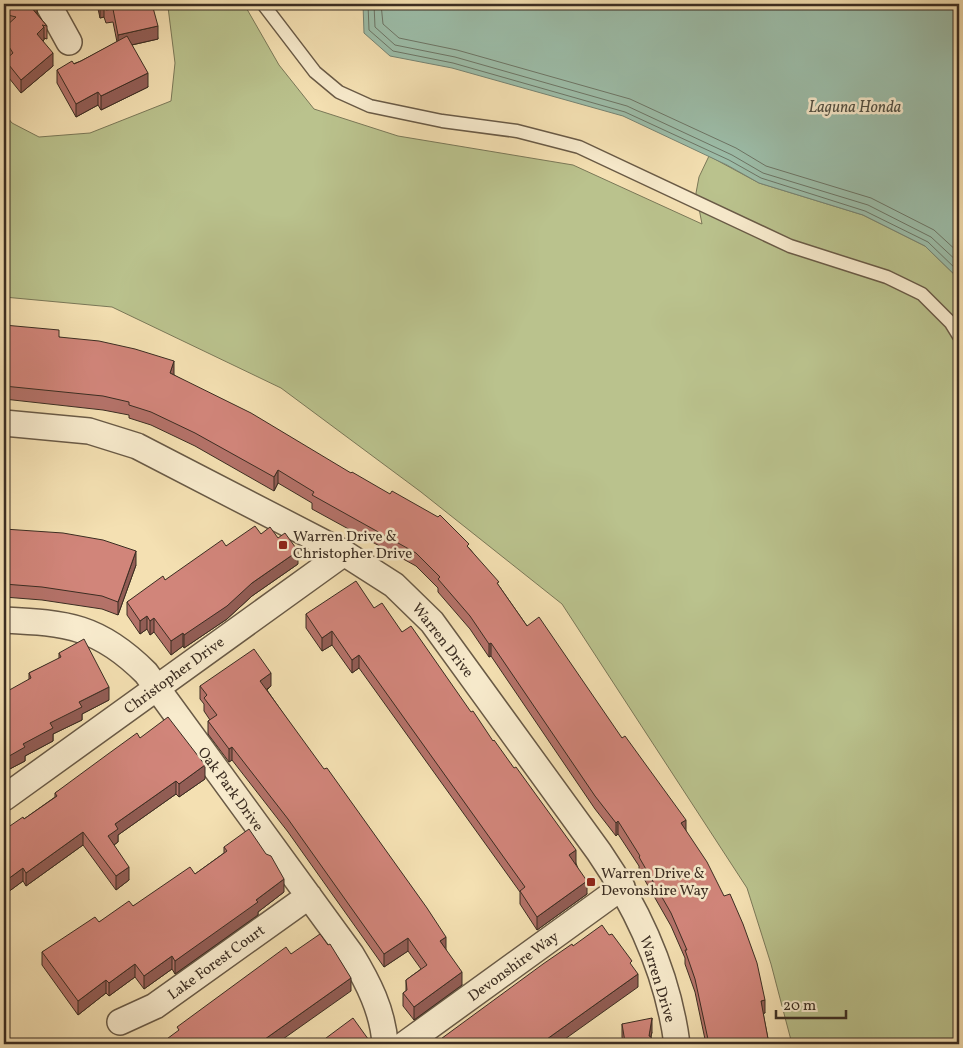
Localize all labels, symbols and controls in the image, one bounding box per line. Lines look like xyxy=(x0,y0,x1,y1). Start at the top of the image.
water label: Laguna Honda xyxy=(809,97,902,119)
place label: Warren Drive & Christopher Drive xyxy=(293,527,412,565)
marker: Warren Drive & Christopher Drive xyxy=(277,539,289,551)
street label: Warren Drive xyxy=(406,599,478,683)
street label: Christopher Drive xyxy=(120,633,229,720)
street label: Oak Park Drive xyxy=(192,743,268,836)
place label: Warren Drive & Devonshire Way xyxy=(601,864,709,902)
marker: Warren Drive & Devonshire Way xyxy=(585,876,597,888)
street label: Lake Forest Court xyxy=(164,921,270,1006)
street label: Devonshire Way xyxy=(464,927,564,1007)
street label: Warren Drive xyxy=(633,933,680,1025)
scale bar xyxy=(776,988,846,1020)
text: 20 m xyxy=(783,996,816,1017)

